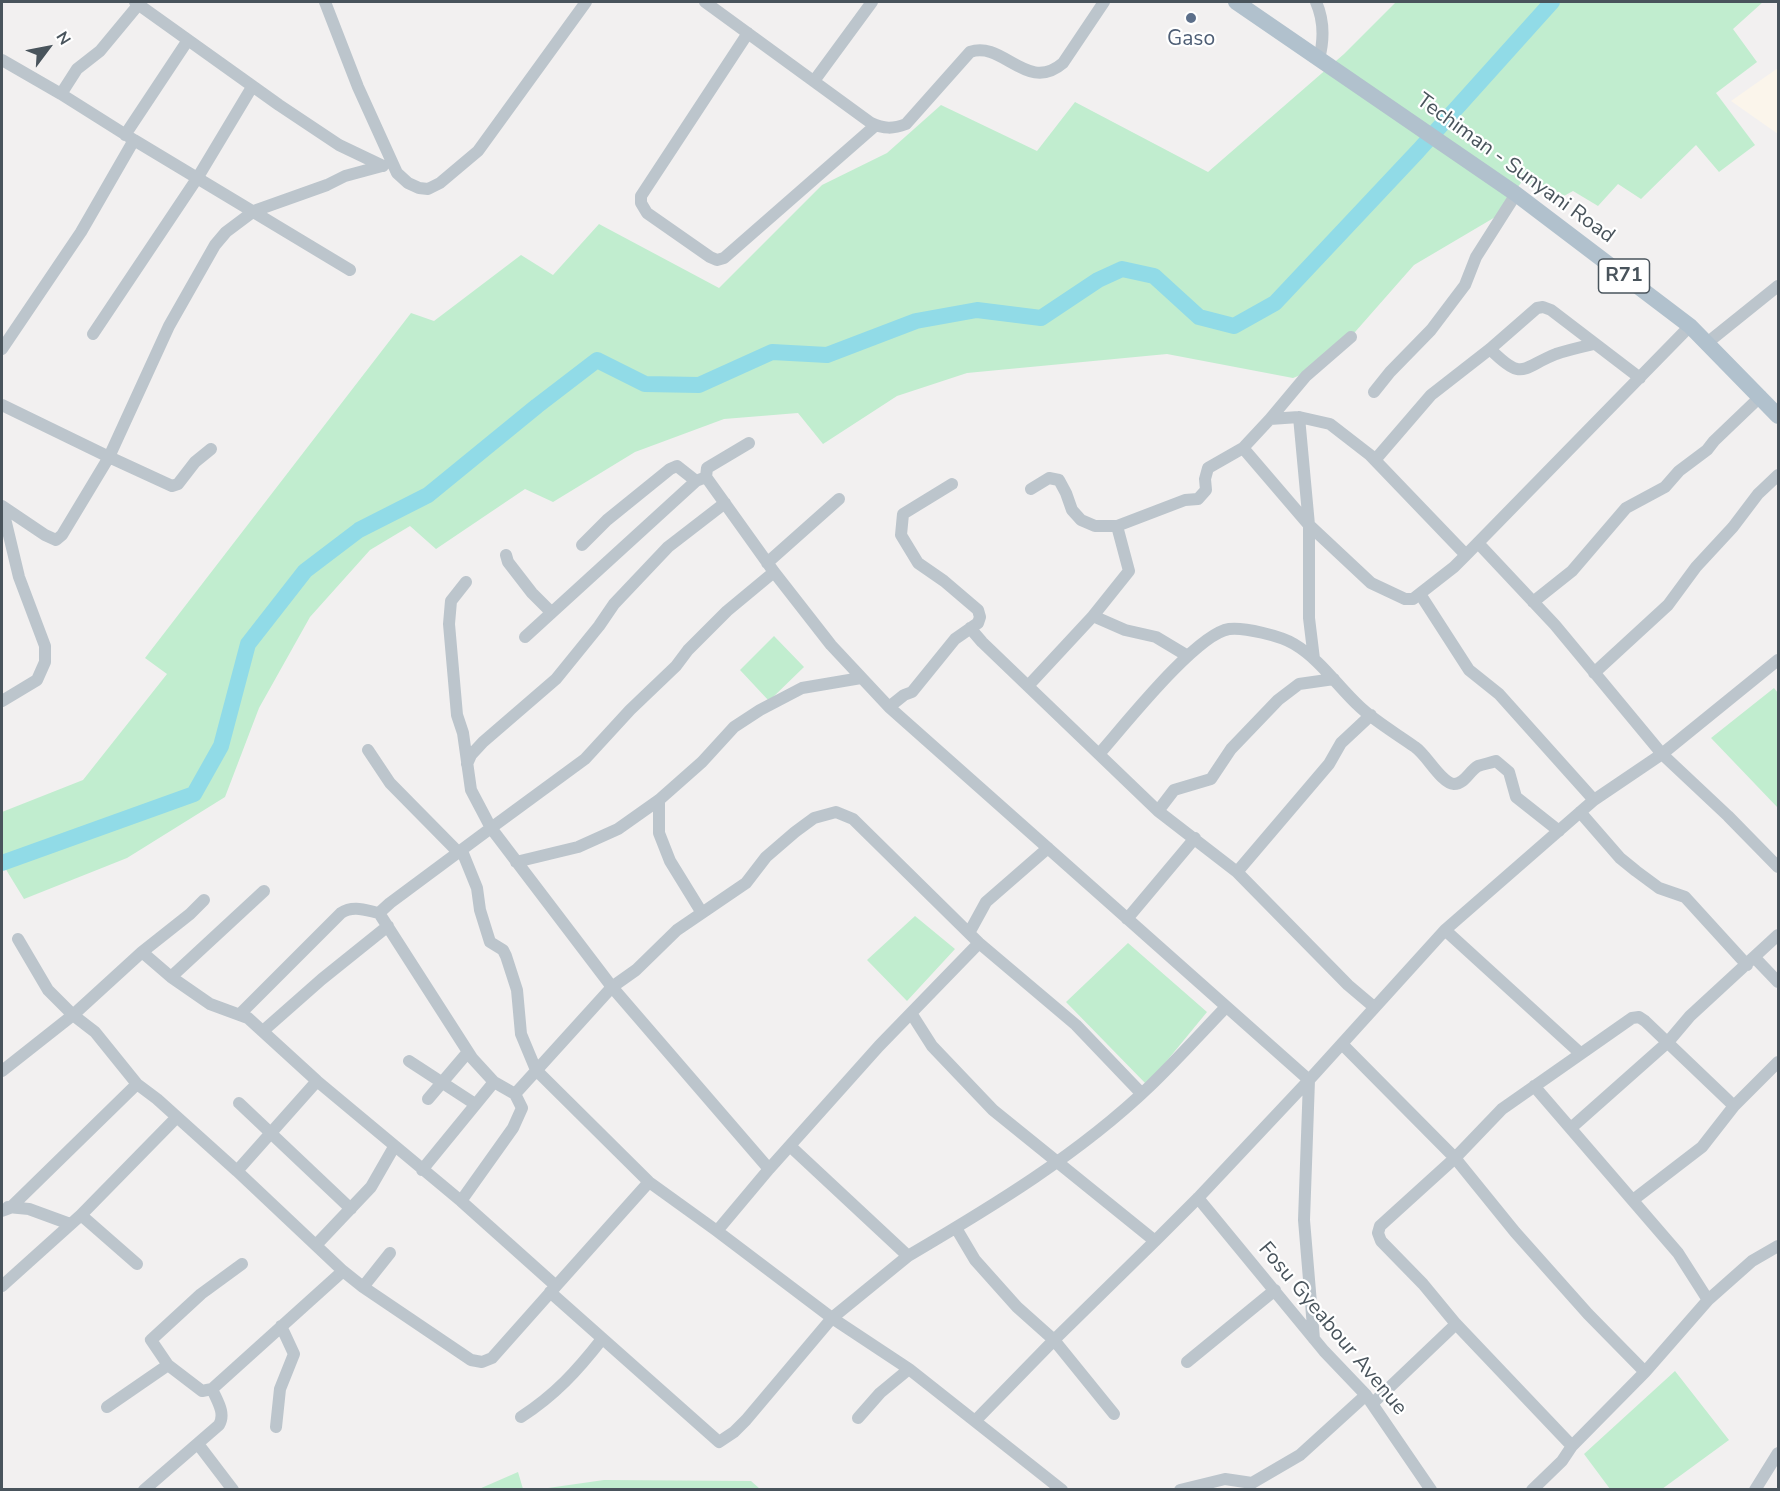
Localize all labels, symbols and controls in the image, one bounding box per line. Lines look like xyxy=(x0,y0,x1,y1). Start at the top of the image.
marker: Gaso xyxy=(1184,11,1198,25)
north arrow xyxy=(18,18,78,78)
place label: Gaso xyxy=(1167,27,1215,53)
text: N xyxy=(51,28,76,49)
street label: Techiman - Sunyani Road xyxy=(1411,89,1619,249)
road number: R71 xyxy=(1598,259,1650,293)
street label: Fosu Gyeabour Avenue xyxy=(1252,1237,1412,1421)

